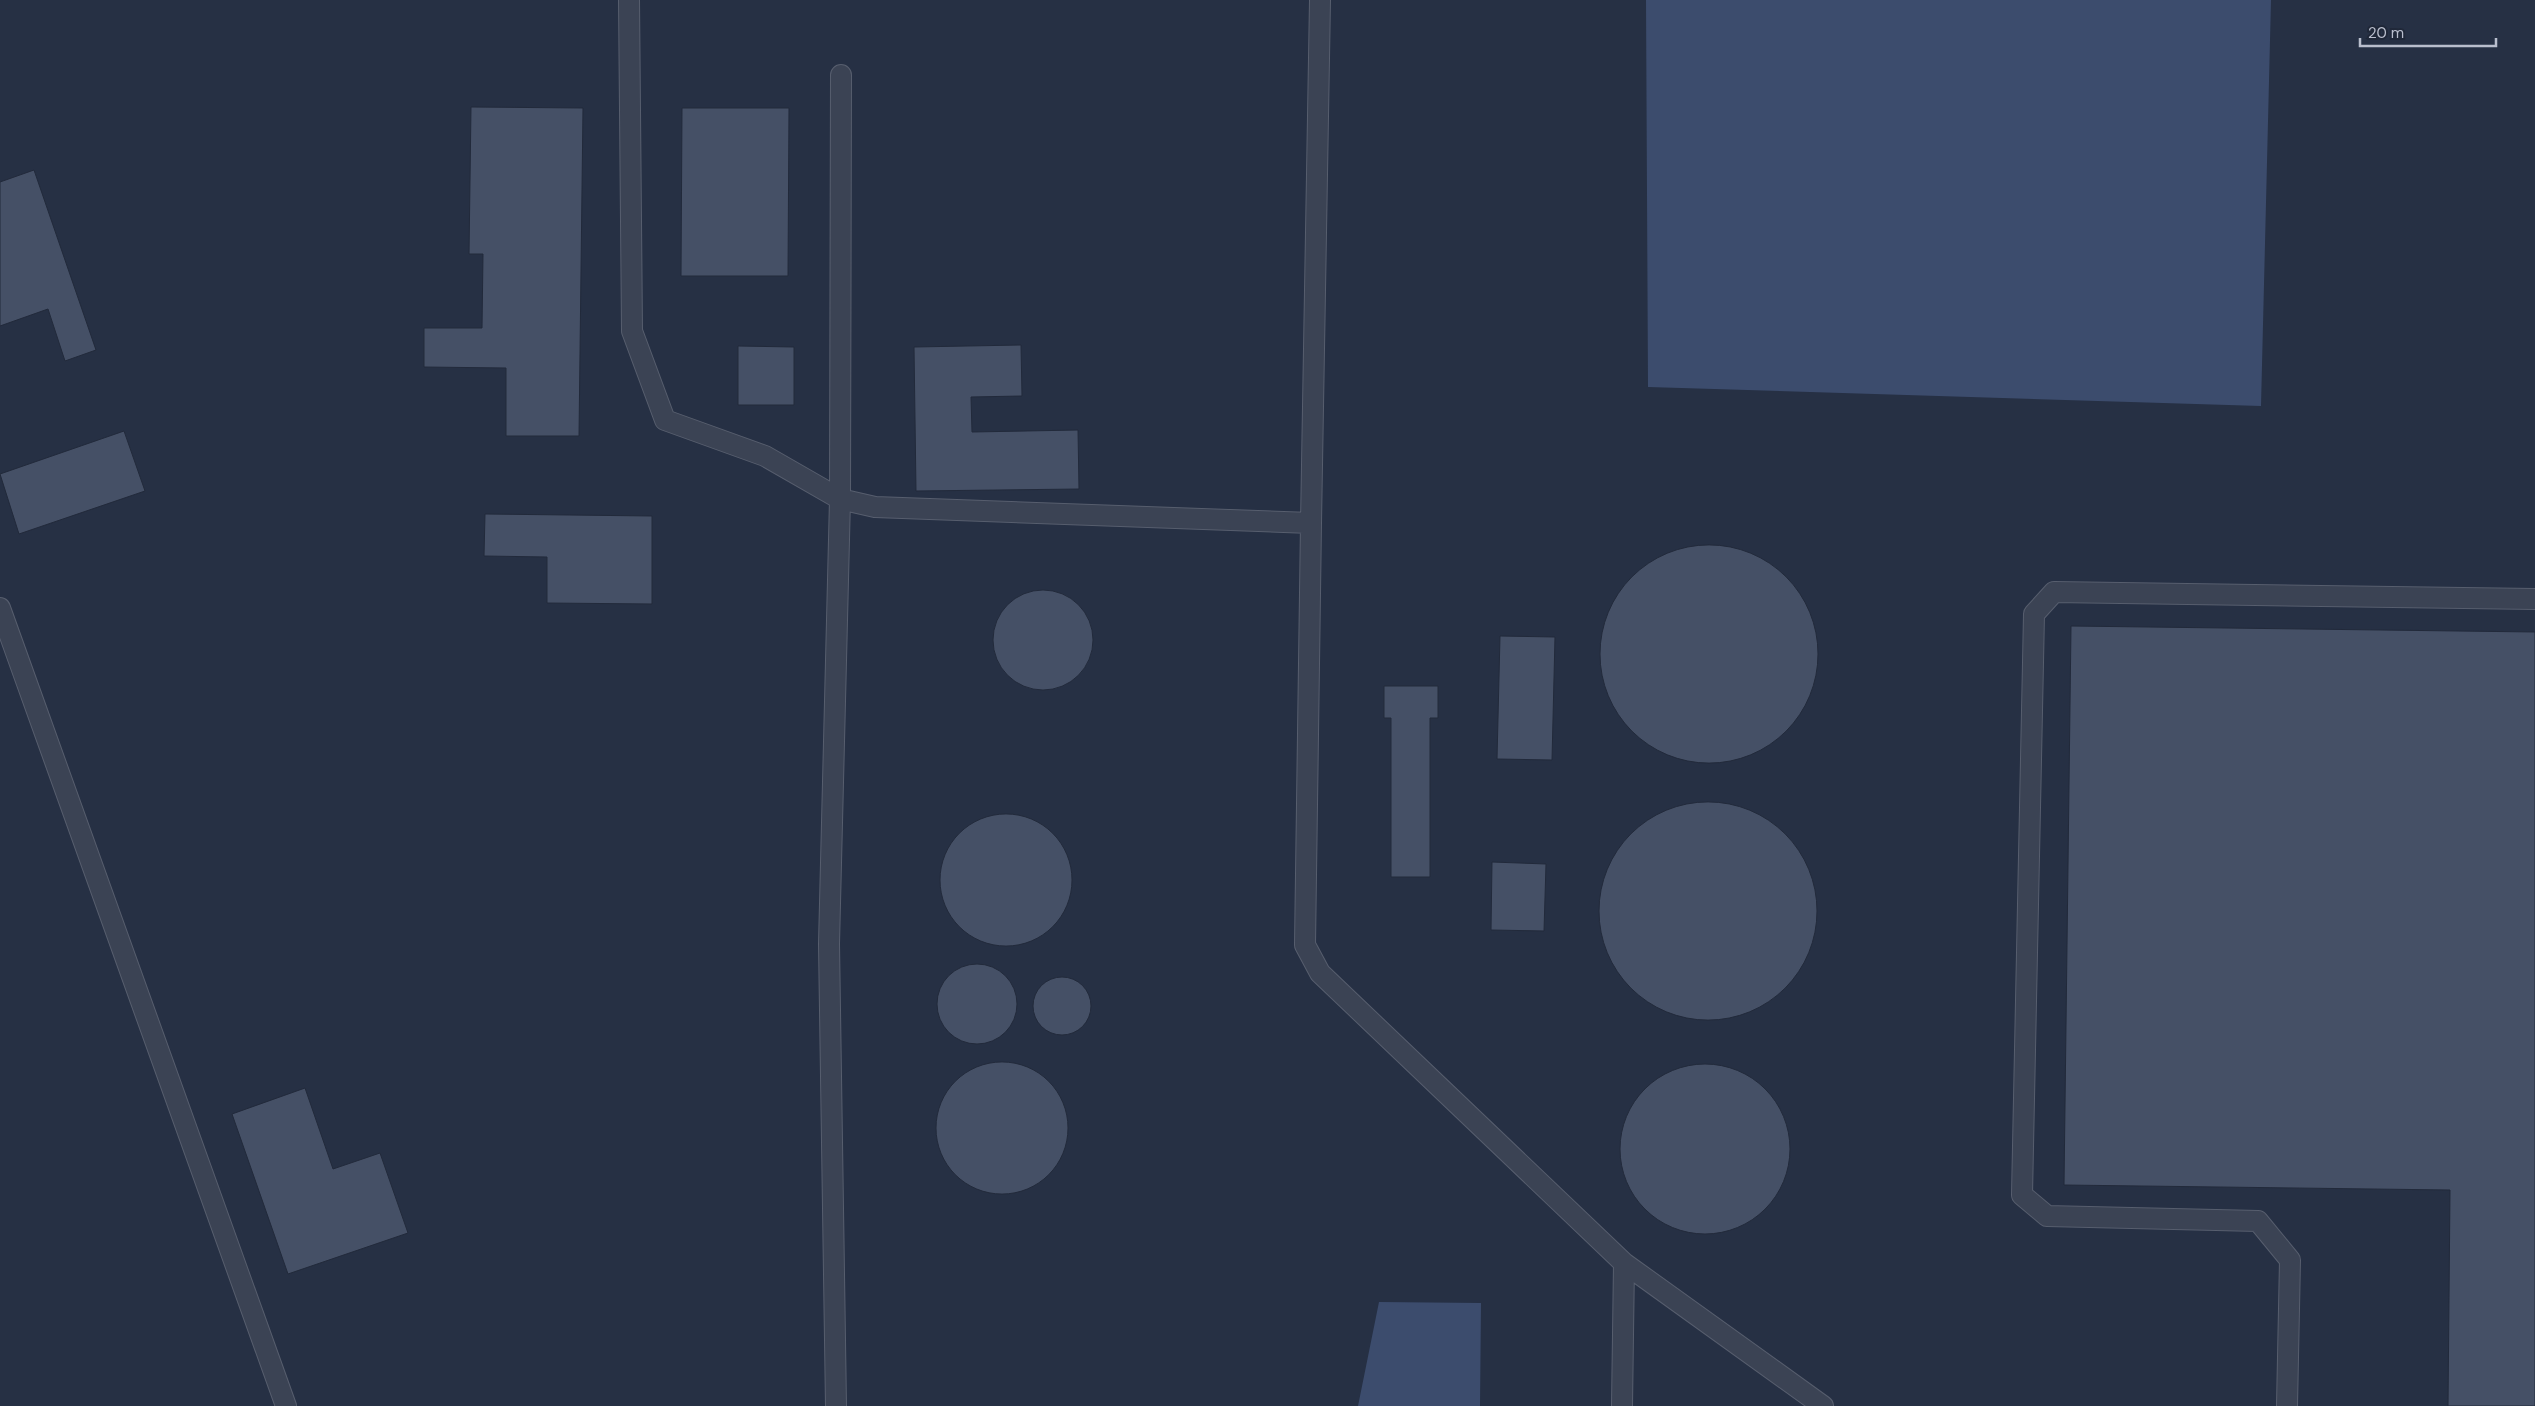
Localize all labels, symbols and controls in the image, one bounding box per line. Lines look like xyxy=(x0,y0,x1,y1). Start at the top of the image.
scale bar xyxy=(2360,15,2496,47)
text: 20 m xyxy=(2368,23,2404,43)

